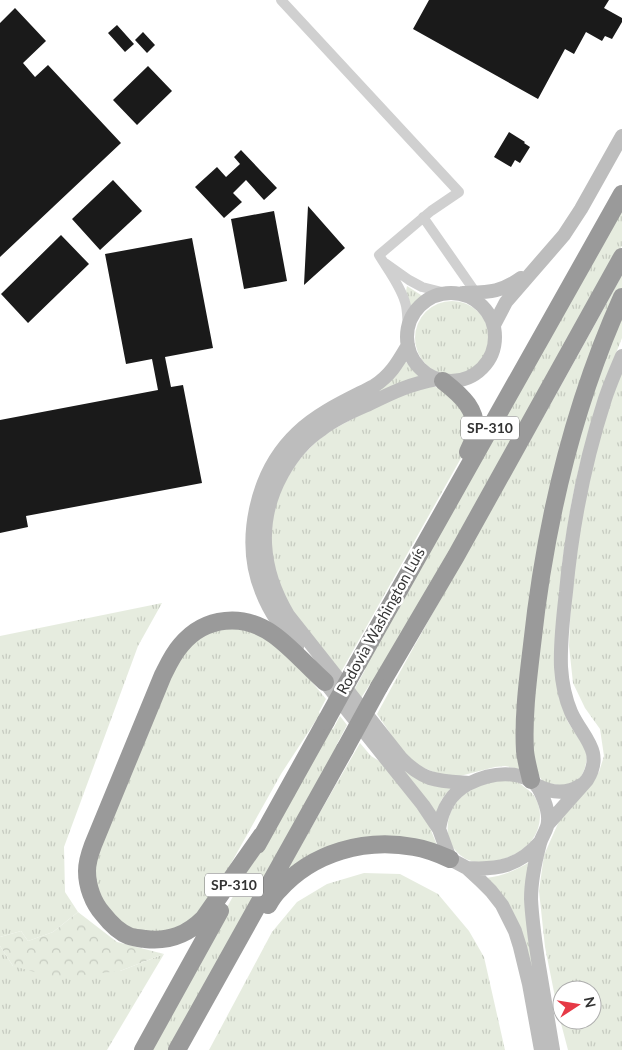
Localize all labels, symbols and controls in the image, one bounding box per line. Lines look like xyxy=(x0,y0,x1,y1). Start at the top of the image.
road number: SP-310 xyxy=(461,416,519,439)
street label: Rodovia Washington Luís xyxy=(332,544,428,697)
road number: SP-310 xyxy=(205,874,263,896)
north arrow xyxy=(552,980,602,1030)
text: N xyxy=(581,995,600,1009)

